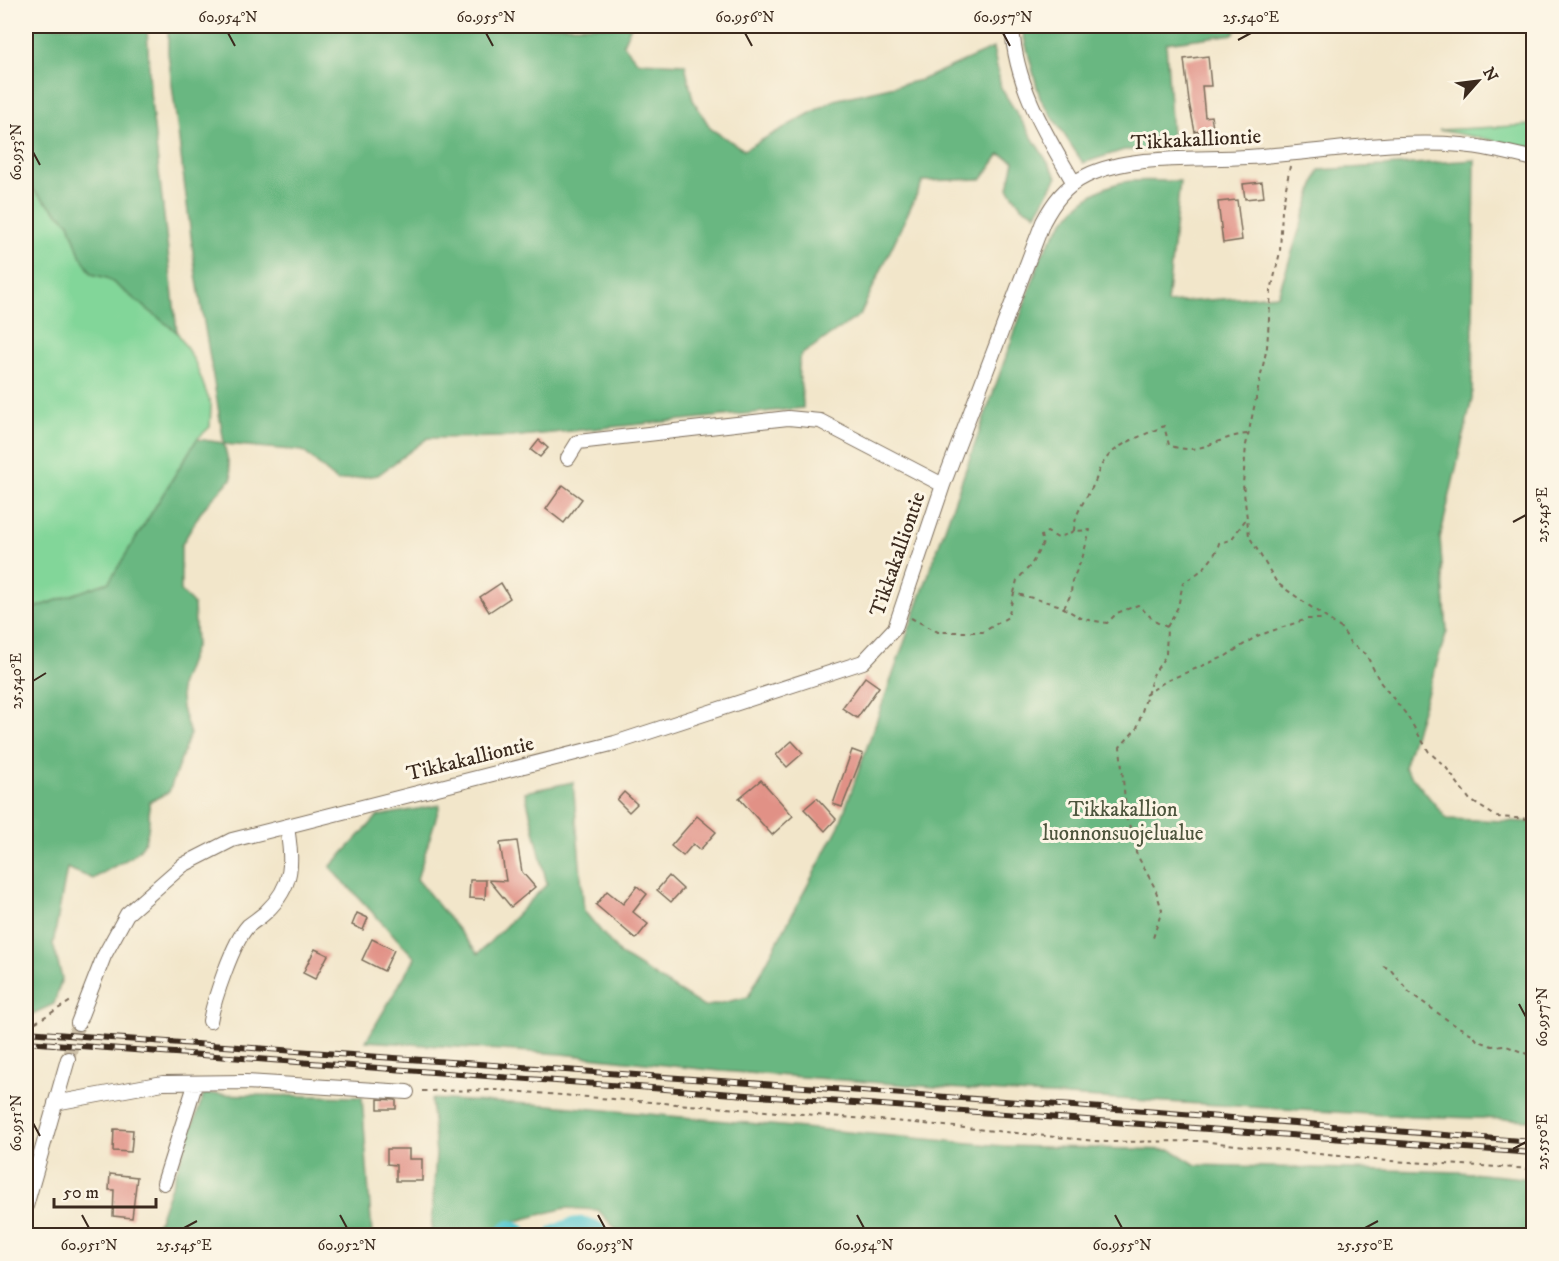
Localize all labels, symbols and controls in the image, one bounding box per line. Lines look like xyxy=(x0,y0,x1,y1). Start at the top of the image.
text: 60.954°N xyxy=(198,8,258,27)
text: 60.955°N xyxy=(457,8,515,27)
text: 60.956°N xyxy=(715,8,775,27)
text: 60.957°N xyxy=(973,8,1033,27)
text: 25.540°E xyxy=(1223,8,1280,27)
north arrow xyxy=(1448,51,1508,111)
text: N xyxy=(1478,64,1502,85)
text: 60.953°N xyxy=(7,123,26,181)
street label: Tikkakalliontie xyxy=(1130,124,1262,156)
text: 25.545°E xyxy=(1533,487,1552,543)
street label: Tikkakalliontie xyxy=(864,488,932,620)
text: 25.540°E xyxy=(7,652,26,709)
street label: Tikkakalliontie xyxy=(404,731,537,787)
park label: Tikkakallion luonnonsuojelualue xyxy=(1042,797,1204,847)
text: 60.957°N xyxy=(1533,987,1552,1047)
text: 60.951°N xyxy=(7,1095,26,1152)
text: 25.550°E xyxy=(1533,1114,1552,1170)
scale bar xyxy=(54,1171,156,1209)
text: 50 m xyxy=(63,1182,99,1204)
text: 60.951°N xyxy=(61,1236,118,1255)
text: 25.545°E xyxy=(156,1236,212,1255)
text: 60.952°N xyxy=(318,1236,376,1255)
text: 60.953°N xyxy=(576,1236,634,1255)
text: 60.954°N xyxy=(834,1236,894,1255)
text: 60.955°N xyxy=(1093,1236,1151,1255)
text: 25.550°E xyxy=(1337,1236,1393,1255)

